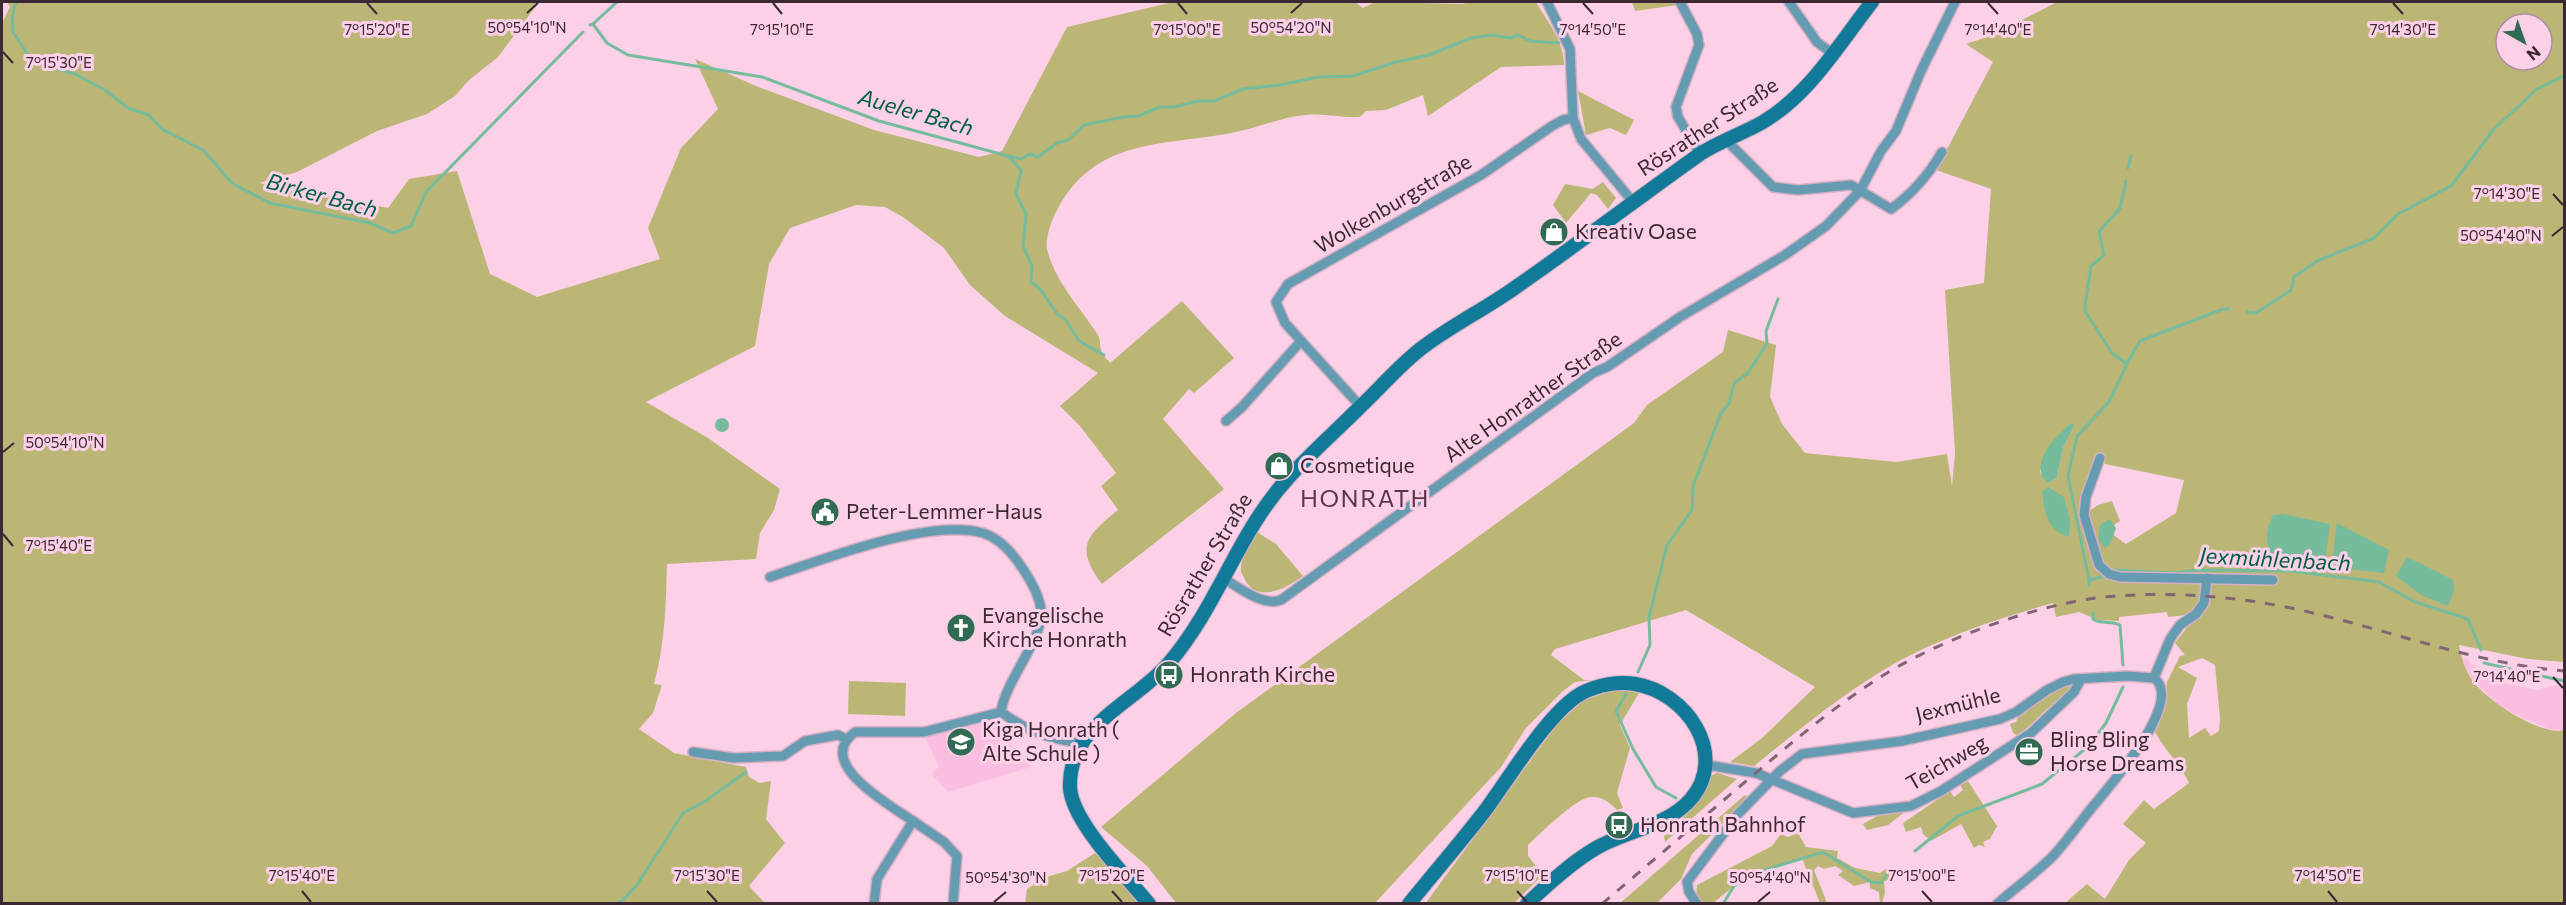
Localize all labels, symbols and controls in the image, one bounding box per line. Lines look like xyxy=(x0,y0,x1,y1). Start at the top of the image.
north arrow xyxy=(2494,12,2554,72)
text: 50°54'10"N xyxy=(487,18,567,36)
text: 50°54'20"N xyxy=(1250,18,1332,36)
text: 7°15'20"E xyxy=(344,20,410,38)
text: 7°15'10"E xyxy=(750,20,814,38)
text: 7°15'00"E xyxy=(1153,20,1221,38)
text: 7°14'50"E xyxy=(1560,20,1626,38)
text: 7°14'40"E xyxy=(1965,20,2031,38)
text: 7°14'30"E xyxy=(2370,20,2436,38)
text: N xyxy=(2523,43,2545,65)
text: 7°15'30"E xyxy=(26,53,92,71)
street label: Rösrather Straße xyxy=(1632,71,1782,180)
water label: Aueler Bach xyxy=(855,82,977,141)
street label: Wolkenburgstraße xyxy=(1309,148,1475,258)
water label: Birker Bach xyxy=(264,167,381,222)
text: 7°14'30"E xyxy=(2474,184,2540,202)
shop icon: Kreativ Oase xyxy=(1538,216,1570,248)
place label: Kreativ Oase xyxy=(1575,218,1697,243)
text: 50°54'40"N xyxy=(2460,226,2542,244)
street label: Alte Honrather Straße xyxy=(1439,325,1626,466)
text: 50°54'10"N xyxy=(25,433,105,451)
shop icon: Cosmetique xyxy=(1263,450,1295,482)
place label: Cosmetique xyxy=(1300,452,1415,477)
district label: HONRATH xyxy=(1300,483,1430,512)
street label: Rösrather Straße xyxy=(1151,488,1256,640)
public building icon: Peter-Lemmer-Haus xyxy=(809,496,841,528)
place label: Peter-Lemmer-Haus xyxy=(846,498,1043,523)
text: 7°15'40"E xyxy=(26,536,92,554)
water label: Jexmühlenbach xyxy=(2197,541,2351,576)
place label: Evangelische Kirche Honrath xyxy=(982,602,1127,651)
church icon: Evangelische Kirche Honrath xyxy=(945,612,977,644)
bus stop icon: Honrath Kirche xyxy=(1153,659,1185,691)
place label: Honrath Kirche xyxy=(1190,661,1335,686)
text: 7°14'40"E xyxy=(2474,667,2540,685)
street label: Jexmühle xyxy=(1912,681,2003,726)
place label: Kiga Honrath ( Alte Schule ) xyxy=(982,716,1120,765)
school or university icon: Kiga Honrath ( Alte Schule ) xyxy=(945,726,977,758)
place label: Bling Bling Horse Dreams xyxy=(2050,726,2184,775)
street label: Teichweg xyxy=(1901,729,1991,795)
office icon: Bling Bling Horse Dreams xyxy=(2013,736,2045,768)
bus stop icon: Honrath Bahnhof xyxy=(1603,809,1635,841)
place label: Honrath Bahnhof xyxy=(1640,811,1806,836)
text: 7°15'40"E xyxy=(269,866,335,884)
text: 7°15'30"E xyxy=(674,866,740,884)
text: 7°15'20"E xyxy=(1079,866,1145,884)
text: 7°15'10"E xyxy=(1485,866,1549,884)
text: 7°15'00"E xyxy=(1888,866,1956,884)
text: 7°14'50"E xyxy=(2295,866,2361,884)
text: 50°54'30"N xyxy=(965,868,1047,886)
text: 50°54'40"N xyxy=(1729,868,1811,886)

